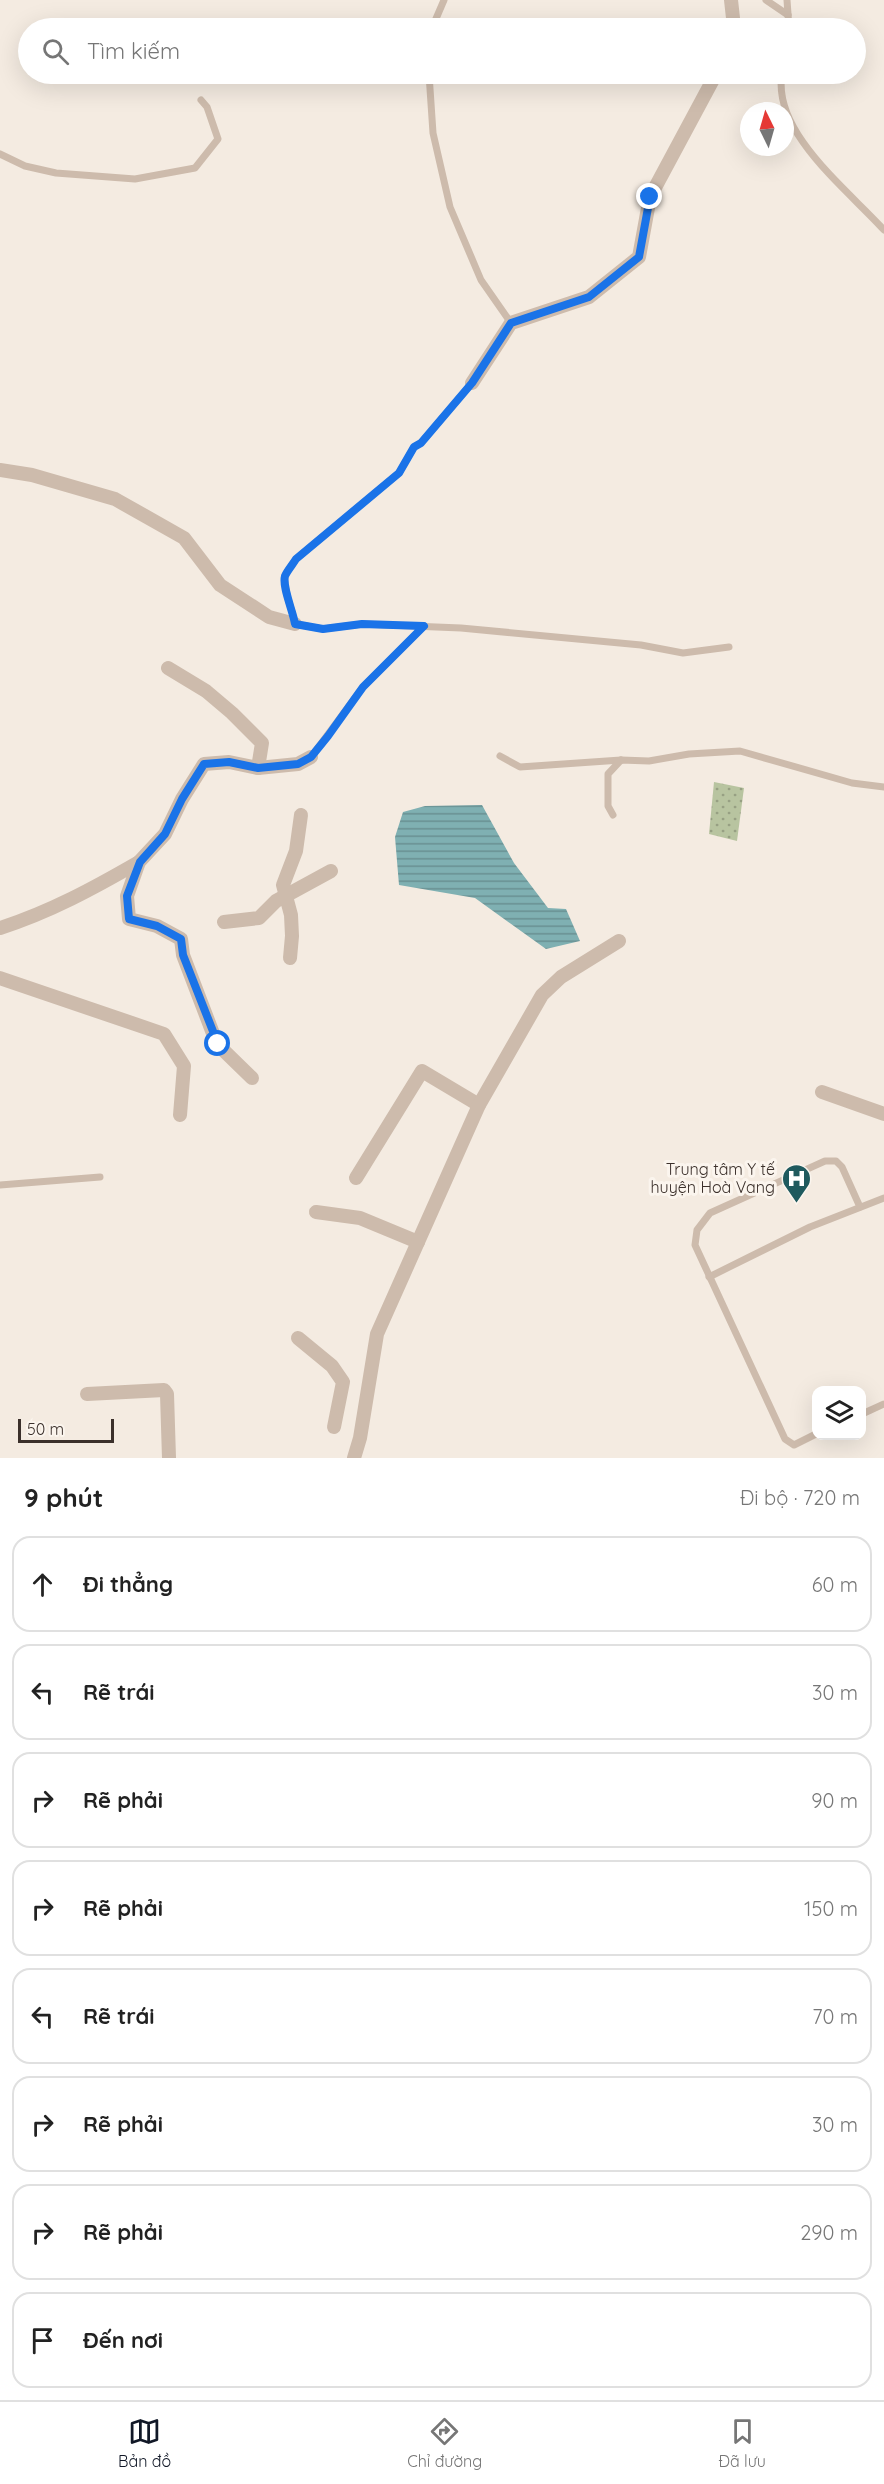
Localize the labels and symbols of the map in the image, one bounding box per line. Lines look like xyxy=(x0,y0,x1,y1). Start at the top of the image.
north arrow xyxy=(740,102,794,156)
route end xyxy=(636,183,662,209)
route start xyxy=(204,1030,230,1056)
place label: Trung tâm Y tế huyện Hoà Vang xyxy=(651,1159,775,1197)
hospital icon: Trung tâm Y tế huyện Hoà Vang xyxy=(780,1162,812,1204)
scale bar xyxy=(18,1416,114,1444)

